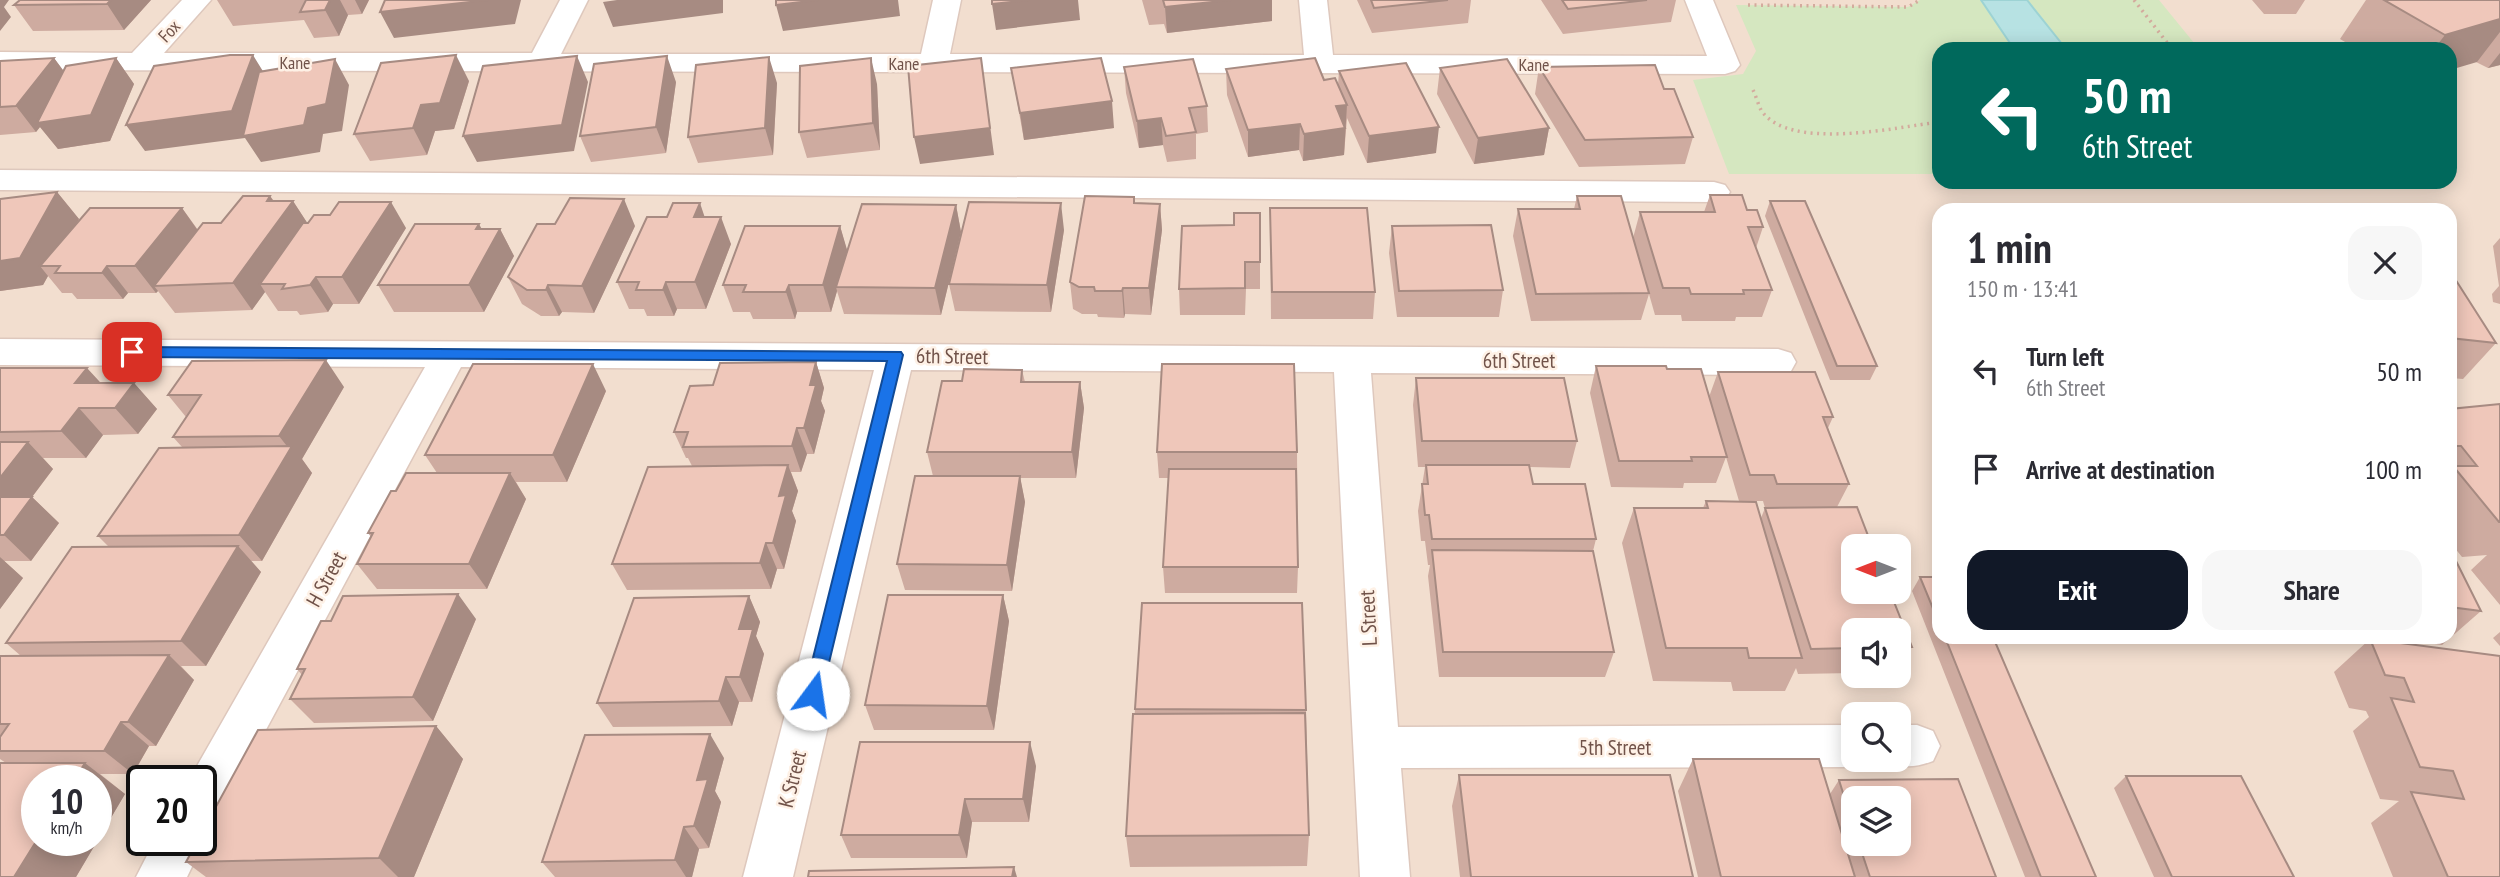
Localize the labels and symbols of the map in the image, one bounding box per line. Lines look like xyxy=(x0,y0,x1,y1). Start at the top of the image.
street label: Fox xyxy=(153,15,185,47)
street label: Kane xyxy=(279,51,311,74)
street label: Kane xyxy=(888,52,920,75)
street label: Kane xyxy=(1518,53,1550,76)
pin xyxy=(102,322,162,382)
street label: 6th Street xyxy=(916,342,989,370)
street label: 6th Street xyxy=(1483,347,1555,374)
north arrow xyxy=(1841,534,1911,604)
street label: H Street xyxy=(300,546,352,611)
street label: L Street xyxy=(1353,589,1383,647)
position arrow xyxy=(776,657,850,731)
street label: 5th Street xyxy=(1579,734,1651,761)
street label: K Street xyxy=(772,747,812,810)
speed limit sign: 20 xyxy=(126,765,217,856)

